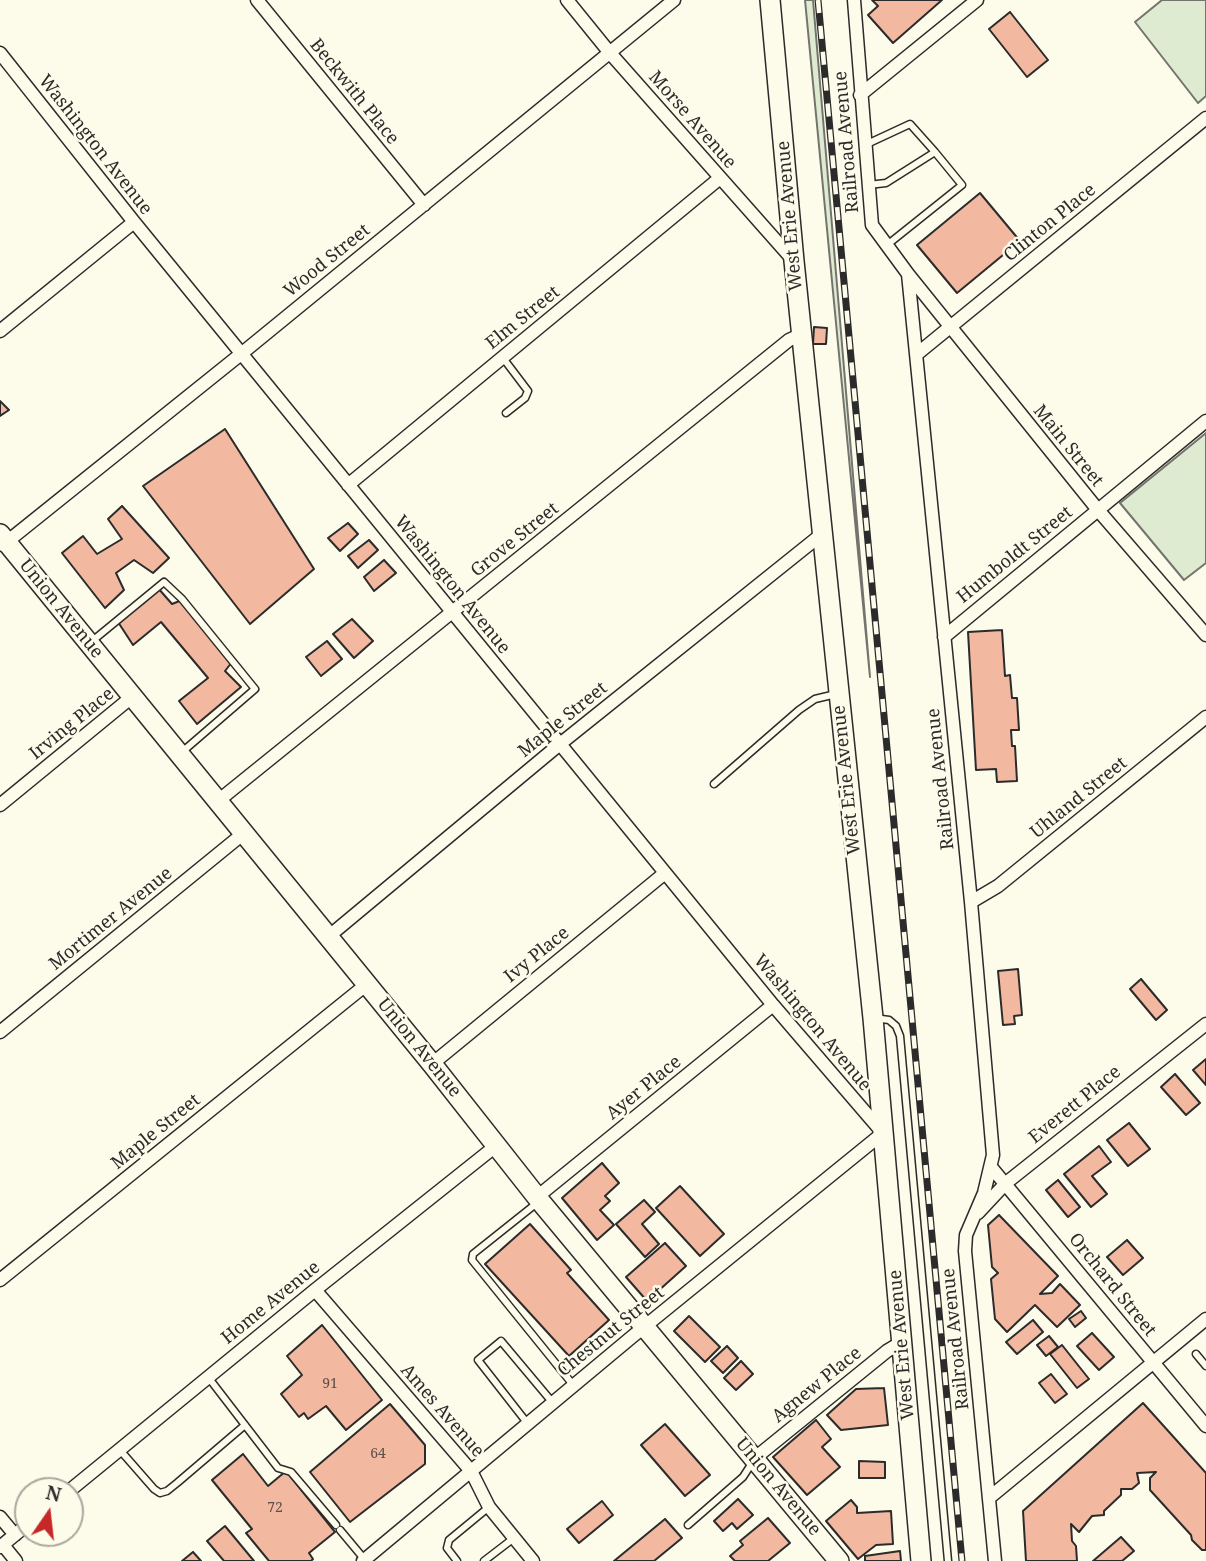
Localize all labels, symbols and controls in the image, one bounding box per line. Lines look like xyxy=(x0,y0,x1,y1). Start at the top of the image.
street label: Beckwith Place xyxy=(305,35,403,149)
street label: Morse Avenue xyxy=(644,67,740,173)
street label: Railroad Avenue xyxy=(830,70,864,214)
street label: Washington Avenue xyxy=(34,71,156,219)
street label: West Erie Avenue xyxy=(773,140,807,292)
street label: Clinton Place xyxy=(1000,179,1100,267)
street label: Wood Street xyxy=(280,220,374,302)
street label: Elm Street xyxy=(482,282,564,354)
street label: Main Street xyxy=(1028,401,1108,491)
street label: Grove Street xyxy=(467,498,563,582)
street label: Humboldt Street xyxy=(953,502,1077,608)
street label: Washington Avenue xyxy=(390,511,514,659)
street label: Union Avenue xyxy=(14,555,108,663)
street label: Maple Street xyxy=(514,678,612,762)
street label: Irving Place xyxy=(25,683,119,765)
street label: West Erie Avenue xyxy=(828,704,866,856)
street label: Railroad Avenue xyxy=(923,707,959,851)
street label: Uhland Street xyxy=(1027,753,1131,843)
street label: Mortimer Avenue xyxy=(45,863,177,975)
street label: Ivy Place xyxy=(500,922,574,988)
street label: Washington Avenue xyxy=(749,950,875,1096)
street label: Union Avenue xyxy=(372,994,466,1102)
street label: Ayer Place xyxy=(602,1051,686,1125)
street label: Everett Place xyxy=(1025,1061,1125,1149)
street label: Maple Street xyxy=(107,1090,205,1174)
street label: Orchard Street xyxy=(1064,1229,1160,1341)
street label: Home Avenue xyxy=(217,1257,325,1349)
street label: Railroad Avenue xyxy=(938,1267,974,1411)
street label: West Erie Avenue xyxy=(885,1269,919,1421)
street label: Chestnut Street xyxy=(553,1282,669,1382)
street label: Agnew Place xyxy=(768,1342,866,1428)
street label: Ames Avenue xyxy=(396,1360,488,1462)
house number: 91 xyxy=(322,1376,338,1392)
street label: Union Avenue xyxy=(731,1434,825,1540)
house number: 64 xyxy=(370,1446,386,1462)
north arrow xyxy=(14,1477,84,1547)
text: N xyxy=(43,1479,64,1508)
house number: 72 xyxy=(267,1500,283,1516)

